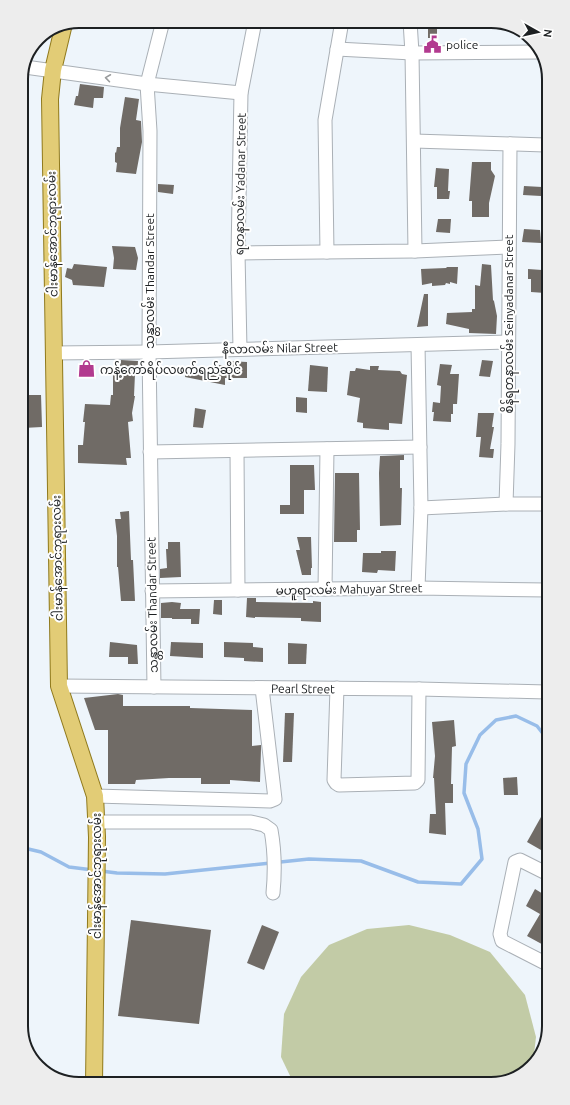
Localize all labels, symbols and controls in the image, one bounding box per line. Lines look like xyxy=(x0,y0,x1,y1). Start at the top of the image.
north arrow xyxy=(518,12,558,52)
text: N xyxy=(541,28,554,38)
public building icon: police xyxy=(423,34,443,54)
place label: police xyxy=(446,38,478,51)
one-way arrow xyxy=(105,74,111,83)
street label: ရတနာလမ်း Yadanar Street xyxy=(230,112,252,255)
street label: ငါးမာန်အောင်ဘုရားလမ်း xyxy=(42,171,64,297)
street label: သန္တာလမ်း Thandar Street xyxy=(141,213,160,349)
street label: စိန်ရတနာလမ်း Seinyadanar Street xyxy=(500,234,519,414)
street label: နီလာလမ်း Nilar Street xyxy=(222,338,338,360)
shop icon: ကန့်ကော်ရိပ်လဖက်ရည်ဆိုင် xyxy=(77,359,97,379)
place label: ကန့်ကော်ရိပ်လဖက်ရည်ဆိုင် xyxy=(100,361,241,380)
street label: ငါးမာန်အောင်ဘုရားလမ်း xyxy=(47,495,69,621)
street label: သန္တာလမ်း Thandar Street xyxy=(142,537,164,673)
street label: မဟူရာလမ်း Mahuyar Street xyxy=(275,579,423,601)
street label: Pearl Street xyxy=(271,681,335,695)
street label: ငါးမာန်အောင်ဘုရားလမ်း xyxy=(88,813,107,939)

